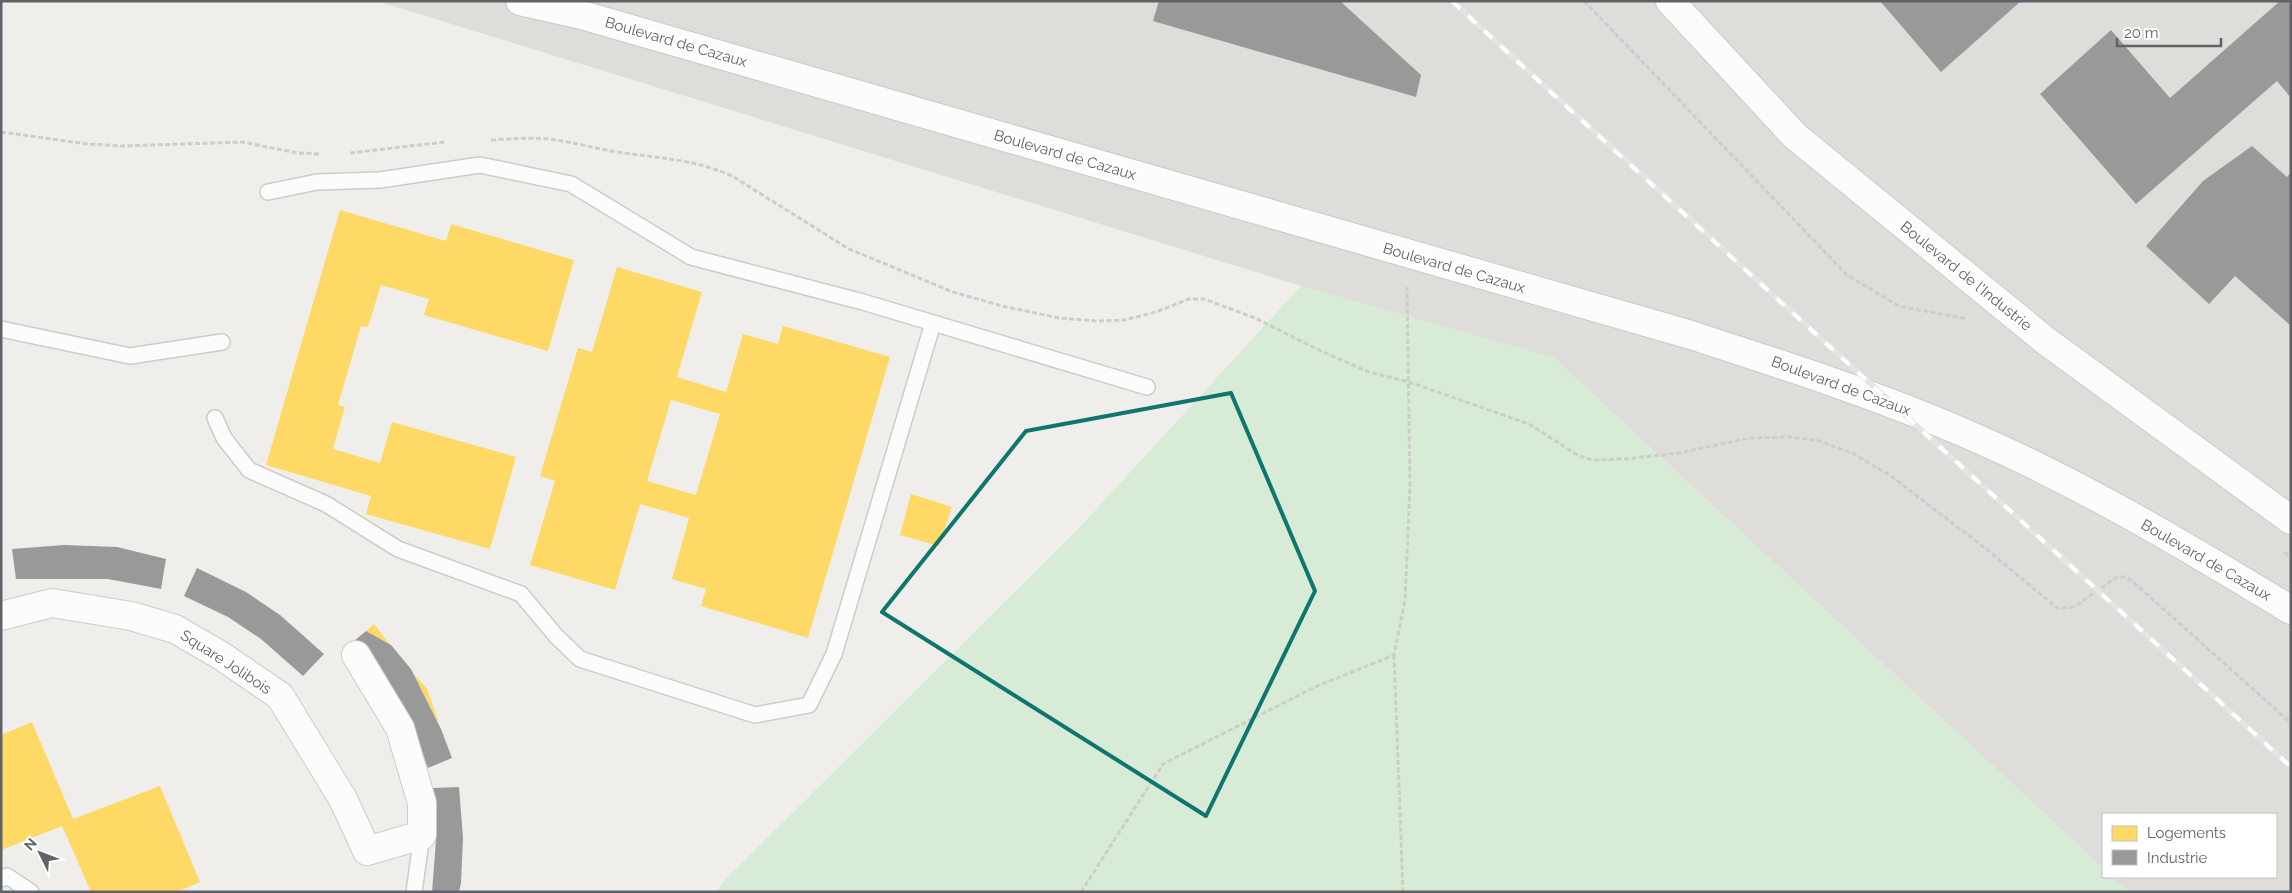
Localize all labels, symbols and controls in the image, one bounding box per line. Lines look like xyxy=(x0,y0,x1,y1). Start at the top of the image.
street label: Boulevard de Cazaux xyxy=(603,13,750,71)
scale bar xyxy=(2117,15,2221,47)
text: 20 m xyxy=(2124,24,2159,42)
street label: Boulevard de Cazaux xyxy=(992,126,1139,184)
street label: Boulevard de l'Industrie xyxy=(1897,217,2035,335)
street label: Boulevard de Cazaux xyxy=(1381,239,1528,297)
street label: Boulevard de Cazaux xyxy=(1769,352,1914,420)
street label: Boulevard de Cazaux xyxy=(2138,515,2275,605)
street label: Square Jolibois xyxy=(177,626,275,698)
legend xyxy=(2102,813,2277,878)
text: Logements xyxy=(2147,824,2226,842)
north arrow xyxy=(15,828,65,878)
text: N xyxy=(21,835,40,854)
text: Industrie xyxy=(2147,849,2208,867)

